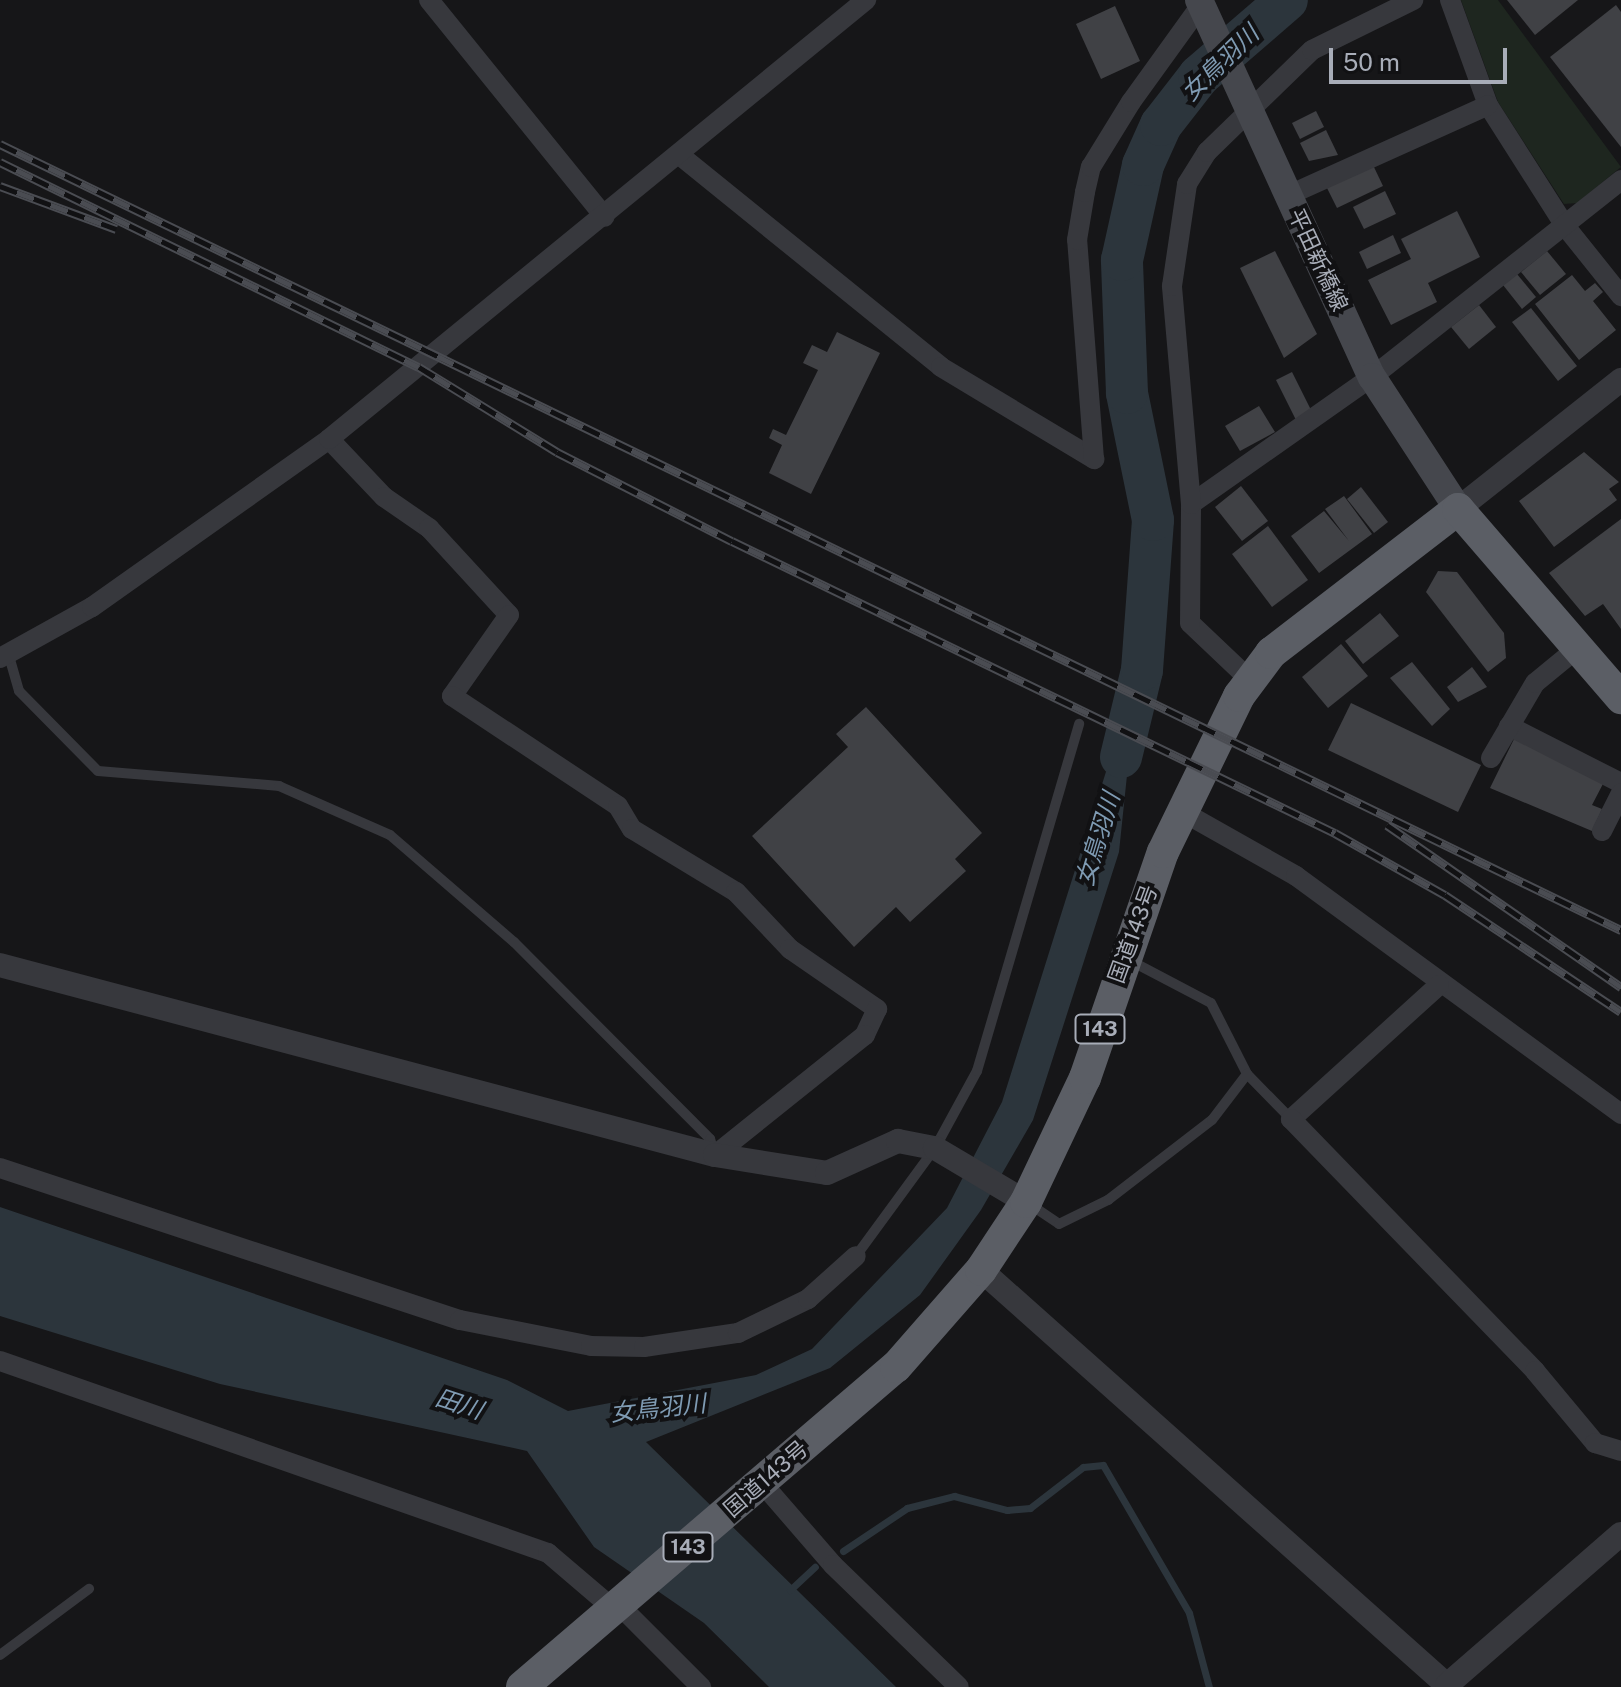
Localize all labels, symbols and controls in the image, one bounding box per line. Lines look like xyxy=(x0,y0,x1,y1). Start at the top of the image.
water label: 女鳥羽川 xyxy=(1175,19,1265,107)
scale bar xyxy=(1333,32,1511,82)
text: 50 m xyxy=(1343,48,1400,76)
street label: 平田新橋線 xyxy=(1283,205,1353,315)
water label: 女鳥羽川 xyxy=(1070,789,1126,889)
street label: 国道143号 xyxy=(1103,881,1163,987)
road number: 143 xyxy=(1074,1013,1126,1045)
water label: 田川 xyxy=(432,1383,486,1425)
water label: 女鳥羽川 xyxy=(609,1389,707,1427)
street label: 国道143号 xyxy=(719,1435,813,1523)
road number: 143 xyxy=(662,1531,714,1563)

